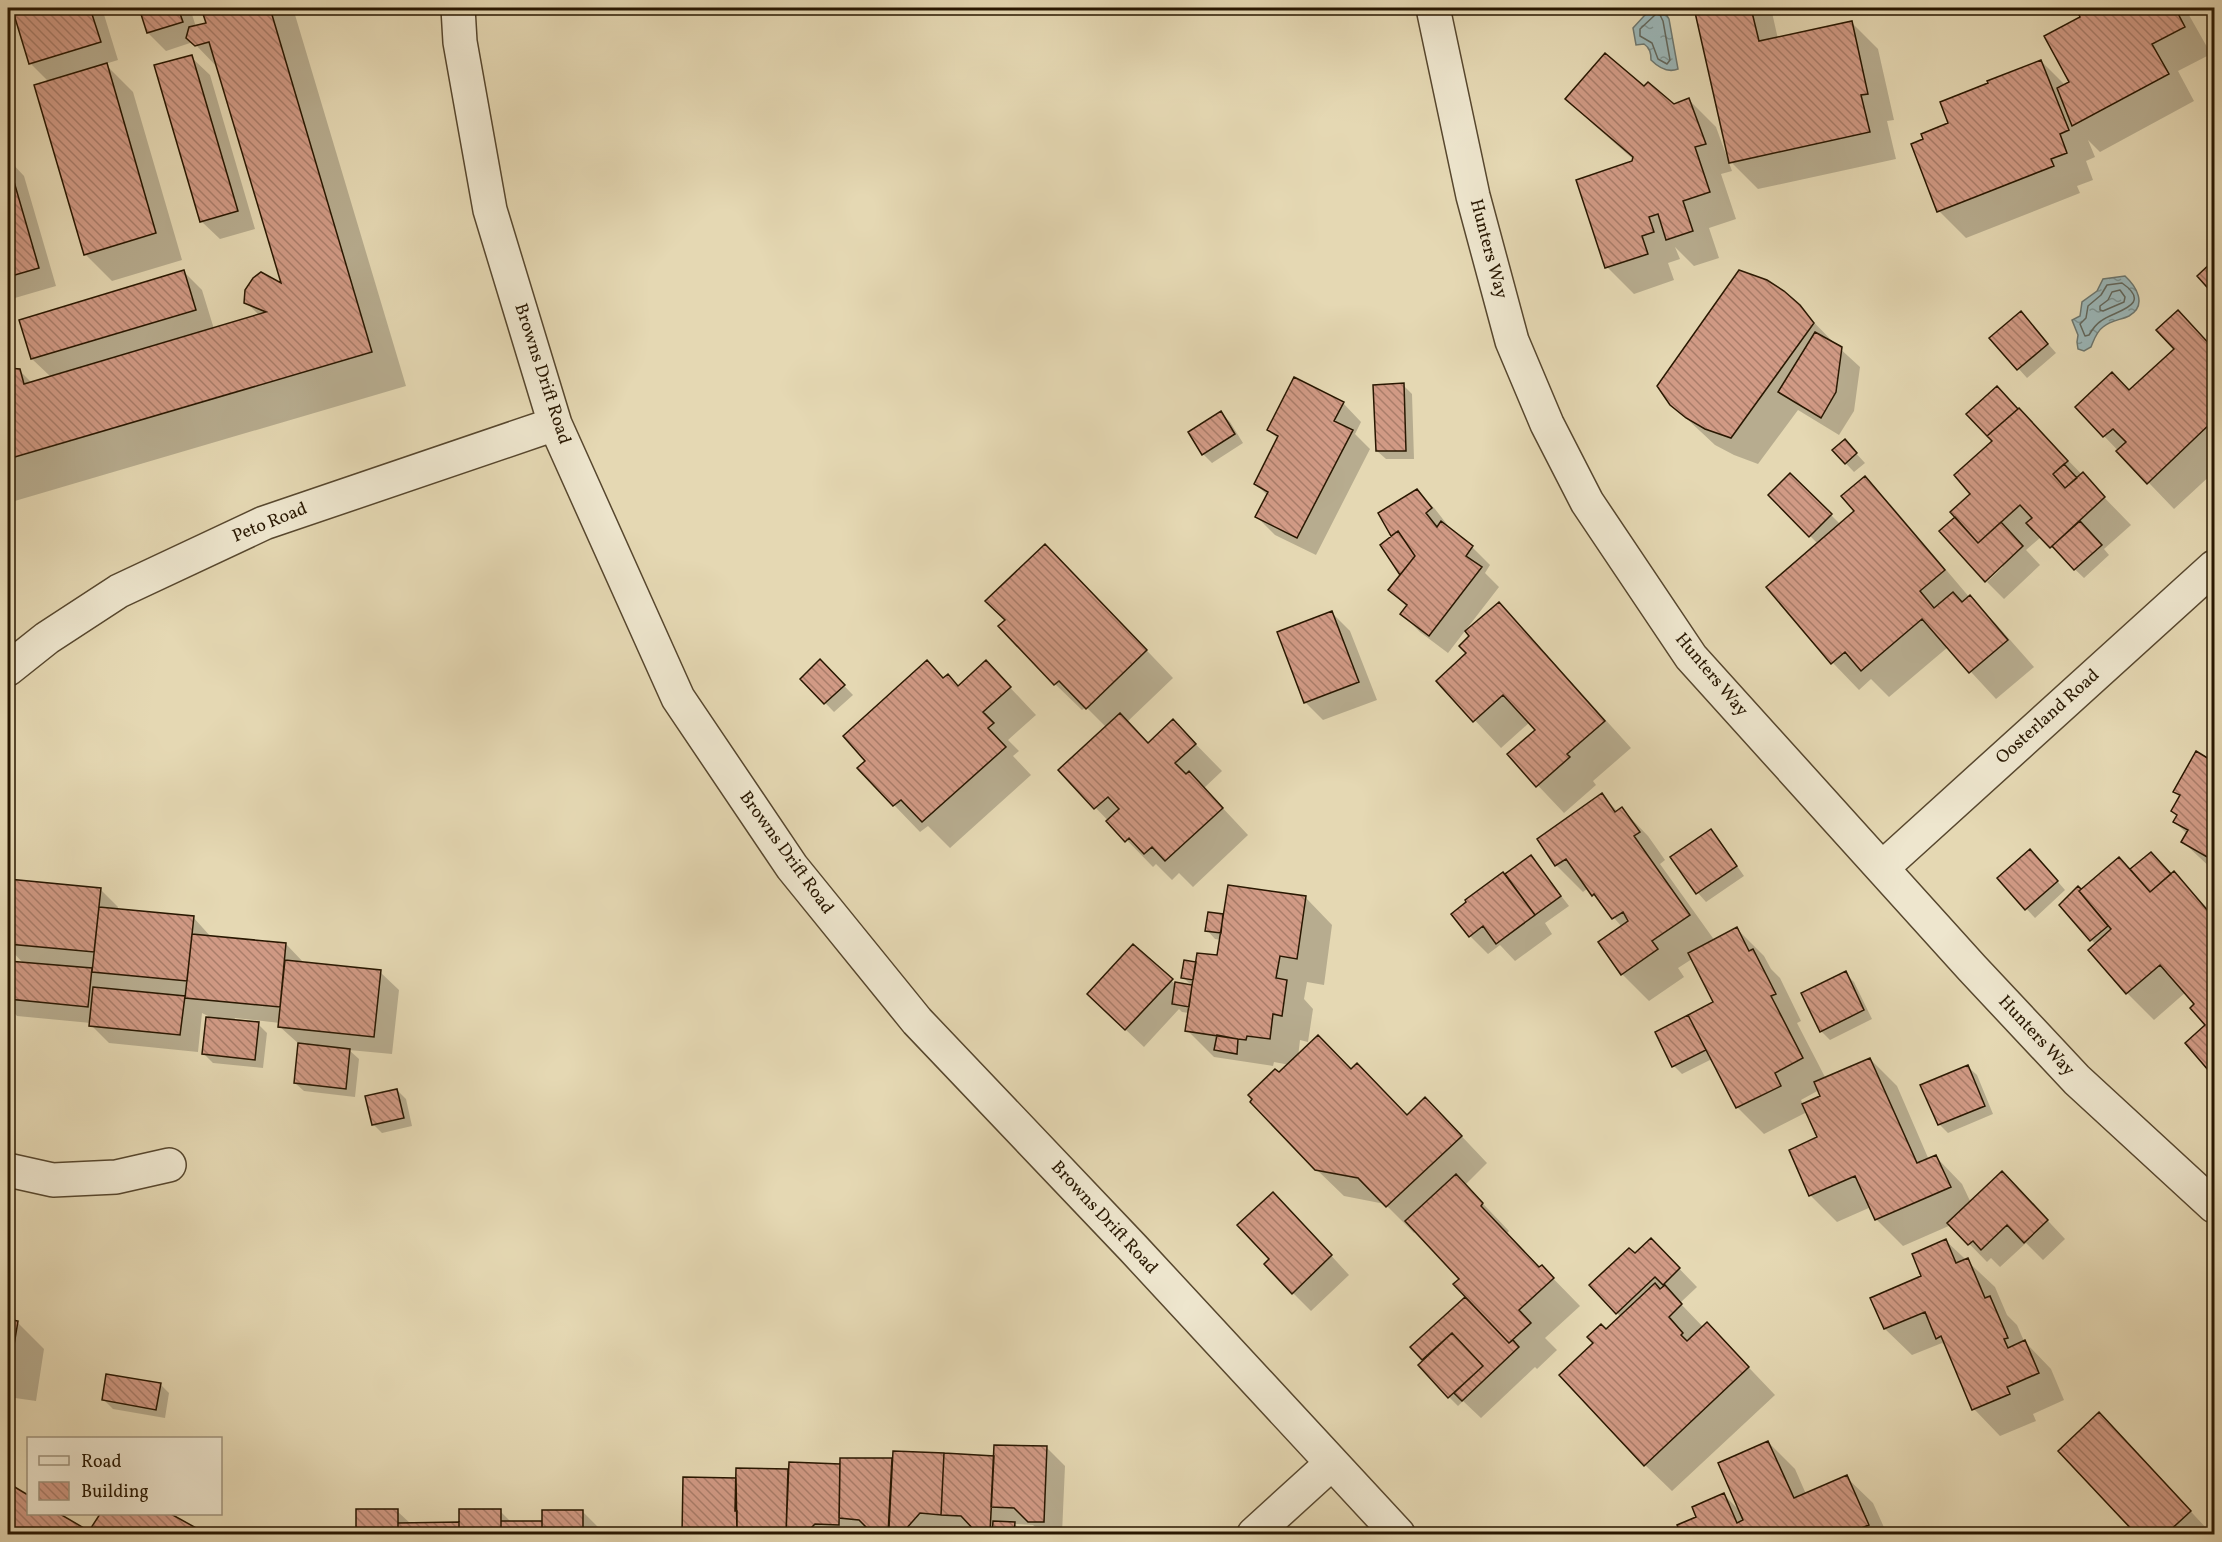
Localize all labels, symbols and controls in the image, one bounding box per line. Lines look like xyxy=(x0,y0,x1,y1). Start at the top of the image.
street label: Hunters Way xyxy=(1463,196,1513,302)
street label: Browns Drift Road xyxy=(507,300,577,448)
street label: Peto Road xyxy=(229,497,311,549)
street label: Hunters Way xyxy=(1669,628,1754,722)
street label: Oosterland Road xyxy=(1991,664,2105,770)
street label: Browns Drift Road xyxy=(733,786,839,920)
street label: Hunters Way xyxy=(1992,990,2080,1082)
street label: Browns Drift Road xyxy=(1045,1156,1163,1280)
legend xyxy=(27,1437,222,1515)
text: Road xyxy=(81,1450,122,1475)
text: Building xyxy=(81,1480,149,1505)

